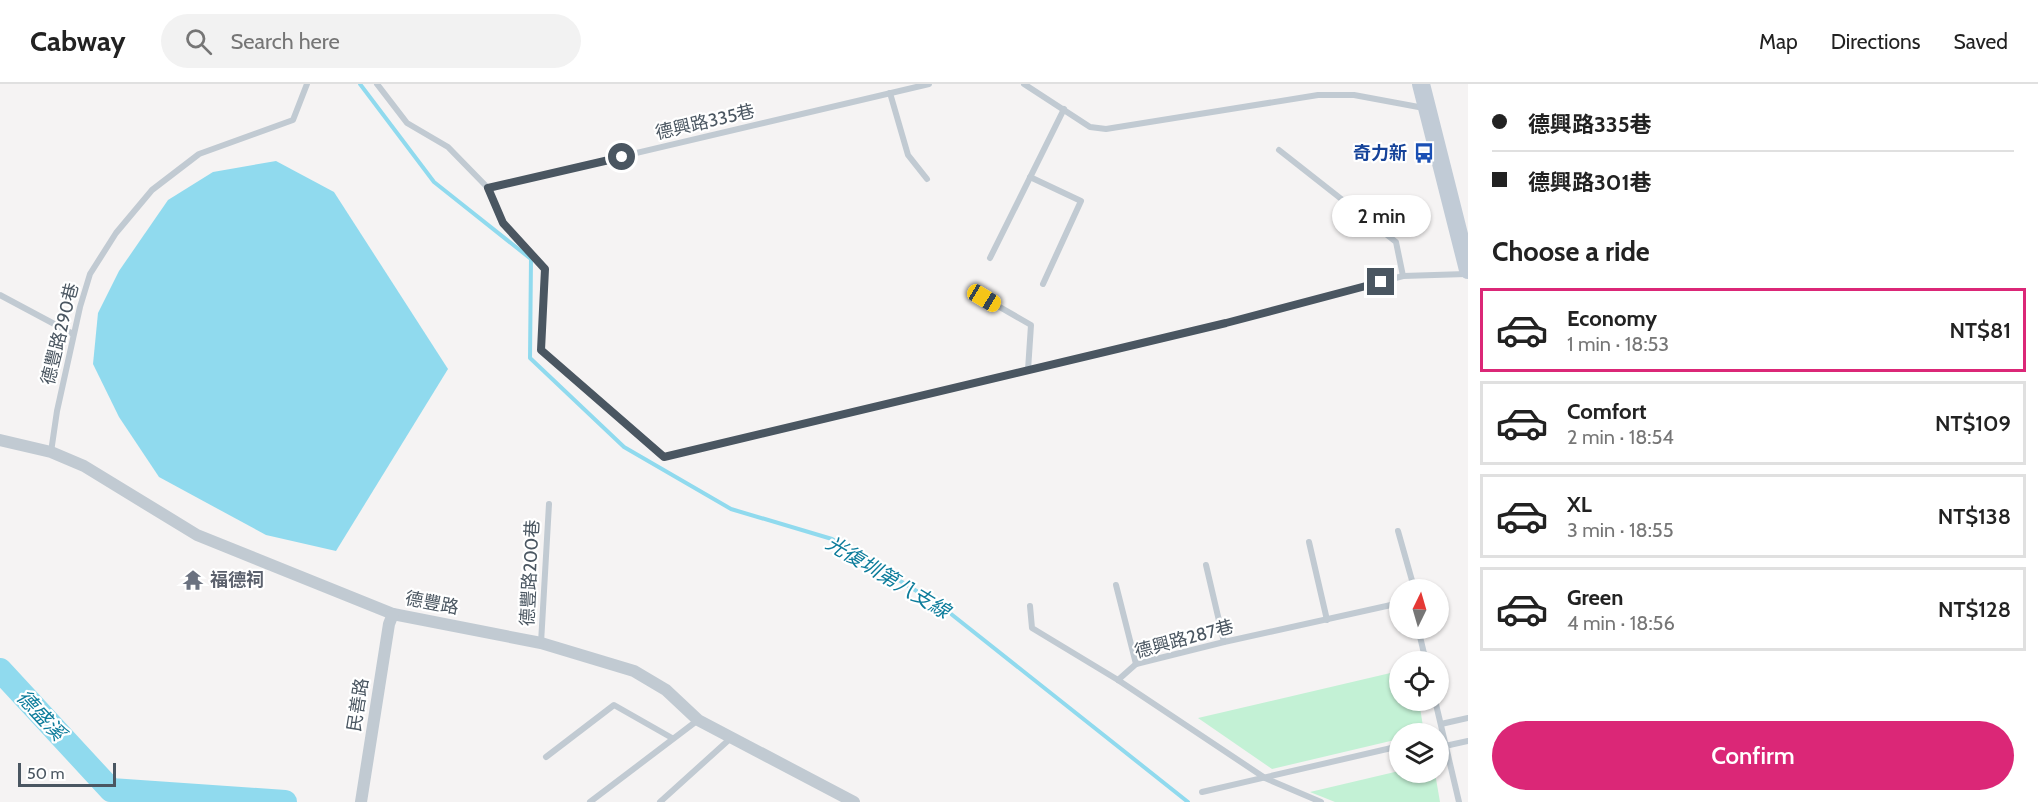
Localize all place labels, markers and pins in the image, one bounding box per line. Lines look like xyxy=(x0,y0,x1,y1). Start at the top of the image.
bus stop icon: 奇力新 xyxy=(1412,141,1436,165)
place label: 奇力新 xyxy=(1353,142,1407,164)
temple icon: 福德祠 xyxy=(181,568,205,592)
place label: 福德祠 xyxy=(210,569,264,591)

